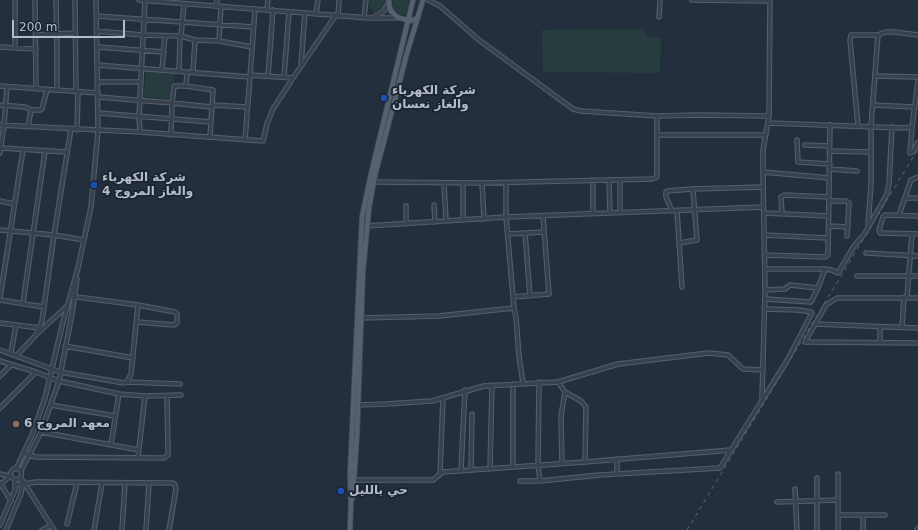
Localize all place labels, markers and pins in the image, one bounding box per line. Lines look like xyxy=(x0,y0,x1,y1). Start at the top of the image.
place label: شركة الكهرباء والغاز نعسان xyxy=(392,84,476,112)
marker: شركة الكهرباء والغاز نعسان xyxy=(379,93,389,103)
place label: شركة الكهرباء والغاز المروج 4 xyxy=(102,171,193,199)
marker: شركة الكهرباء والغاز المروج 4 xyxy=(89,180,99,190)
place label: معهد المروج 6 xyxy=(24,417,110,431)
marker: معهد المروج 6 xyxy=(11,419,21,429)
place label: حي بالليل xyxy=(349,484,408,498)
marker: حي بالليل xyxy=(336,486,346,496)

